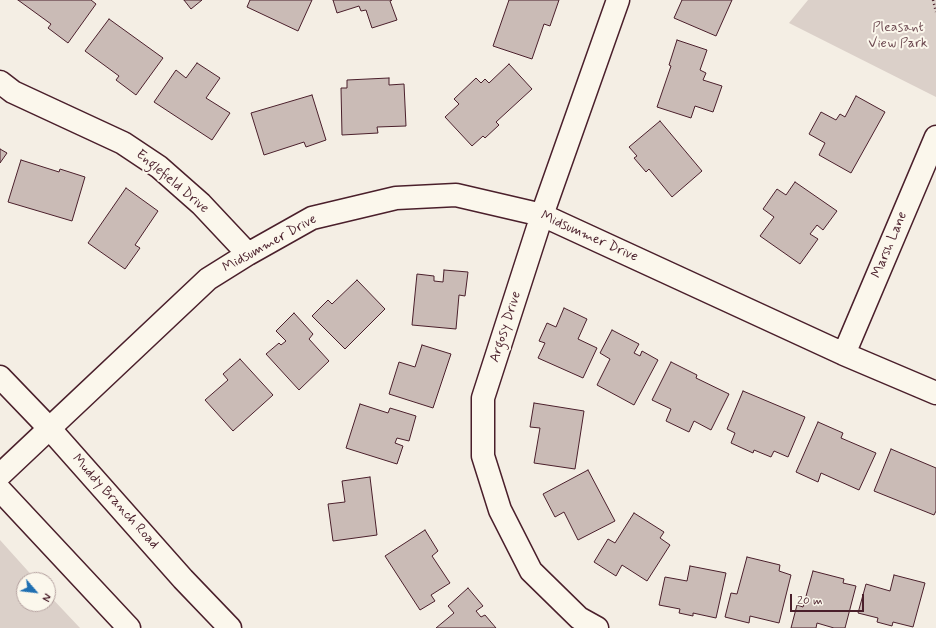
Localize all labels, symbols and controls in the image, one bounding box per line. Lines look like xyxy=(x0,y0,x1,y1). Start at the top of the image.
park label: Pleasant View Park xyxy=(868,20,928,52)
street label: Englefield Drive xyxy=(132,147,212,217)
street label: Midsummer Drive xyxy=(538,208,640,266)
street label: Marsh Lane xyxy=(868,209,912,281)
street label: Midsummer Drive xyxy=(220,211,320,277)
street label: Argosy Drive xyxy=(487,289,525,365)
street label: Muddy Branch Road xyxy=(68,451,162,553)
north arrow xyxy=(16,572,56,612)
scale bar xyxy=(792,586,866,612)
text: N xyxy=(38,591,54,604)
text: 20 m xyxy=(797,593,823,609)

